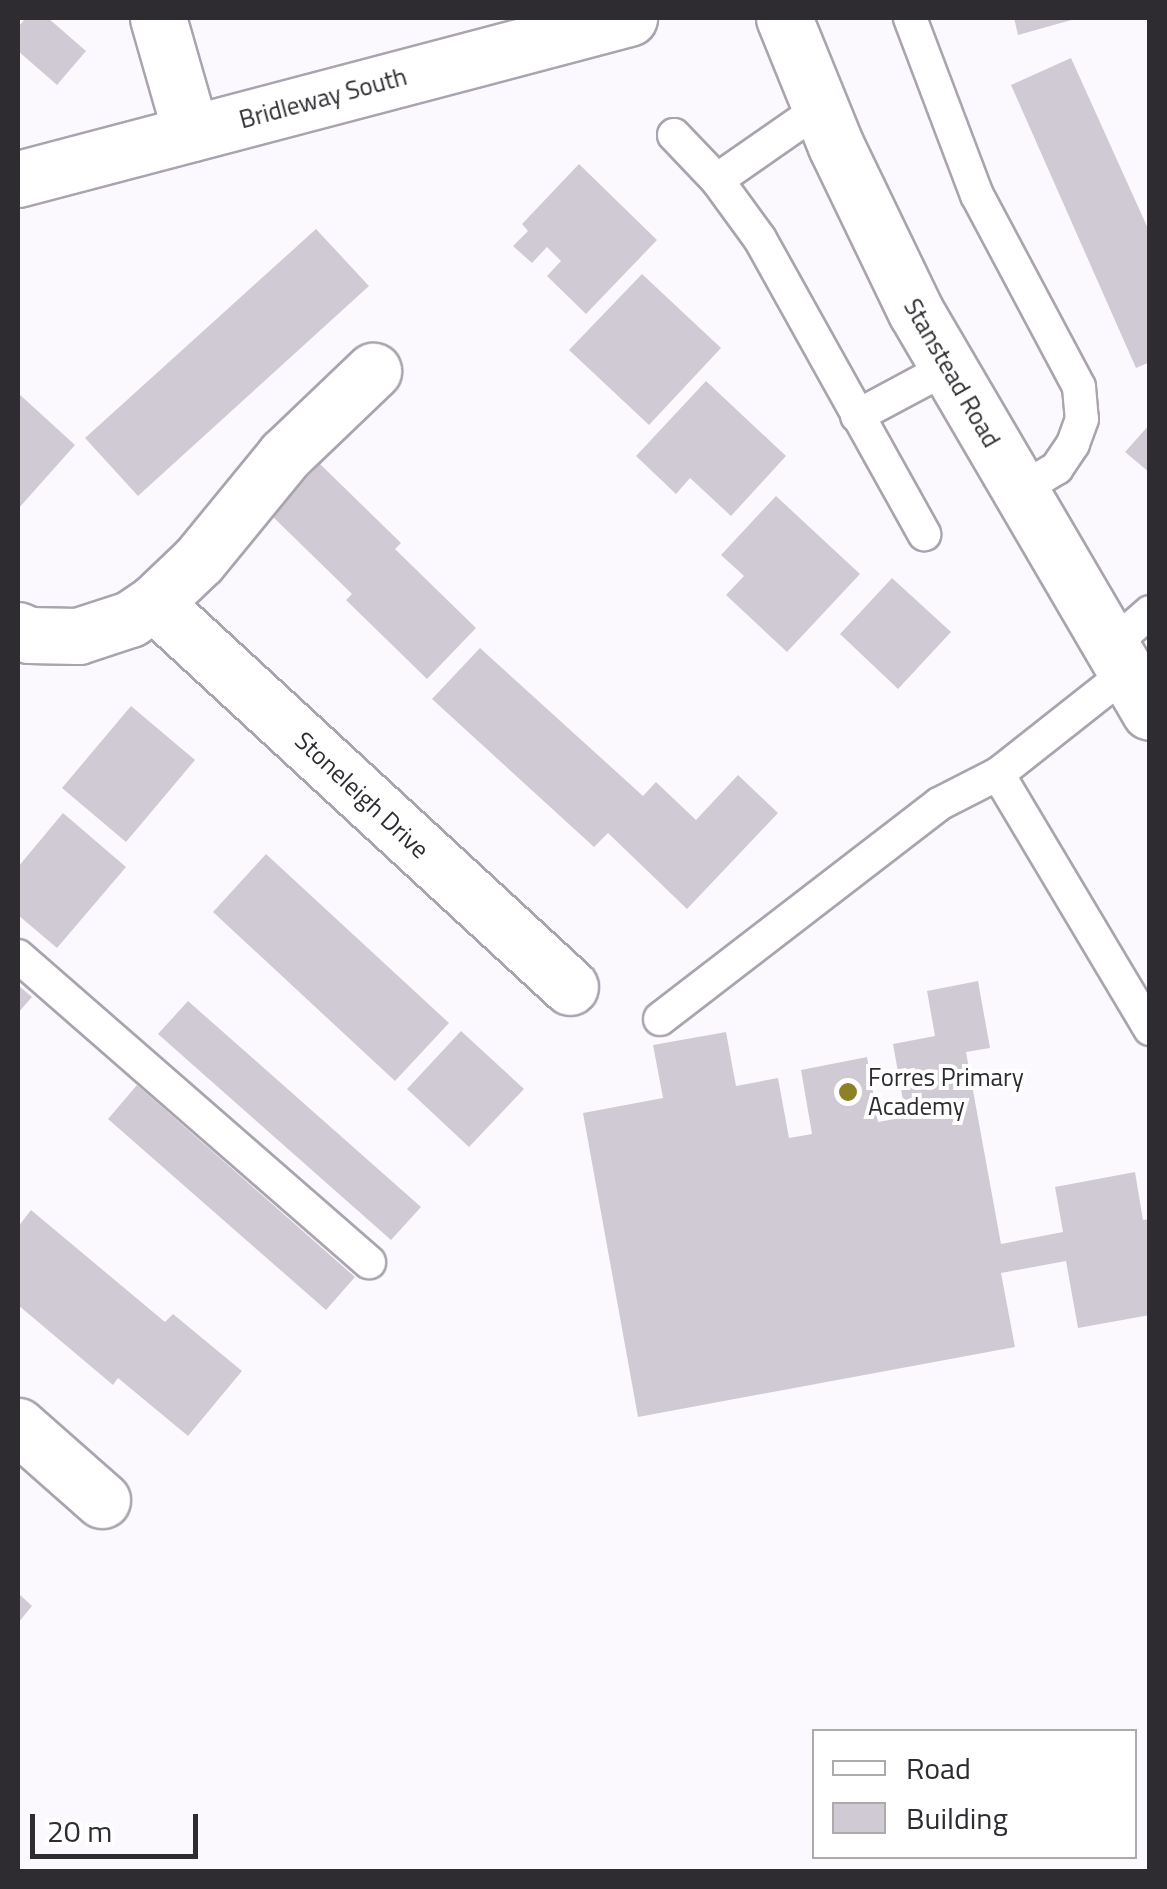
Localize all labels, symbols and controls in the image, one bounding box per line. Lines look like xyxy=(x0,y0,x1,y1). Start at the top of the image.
street label: Bridleway South xyxy=(236,61,410,135)
street label: Stanstead Road xyxy=(897,293,1007,453)
street label: Stoneleigh Drive xyxy=(289,725,435,865)
place label: Forres Primary Academy xyxy=(868,1063,1024,1122)
marker: Forres Primary Academy xyxy=(837,1081,859,1103)
legend xyxy=(812,1729,1137,1859)
text: Road xyxy=(906,1745,971,1791)
scale bar xyxy=(35,1794,202,1856)
text: Building xyxy=(906,1795,1008,1841)
text: 20 m xyxy=(47,1808,112,1854)

